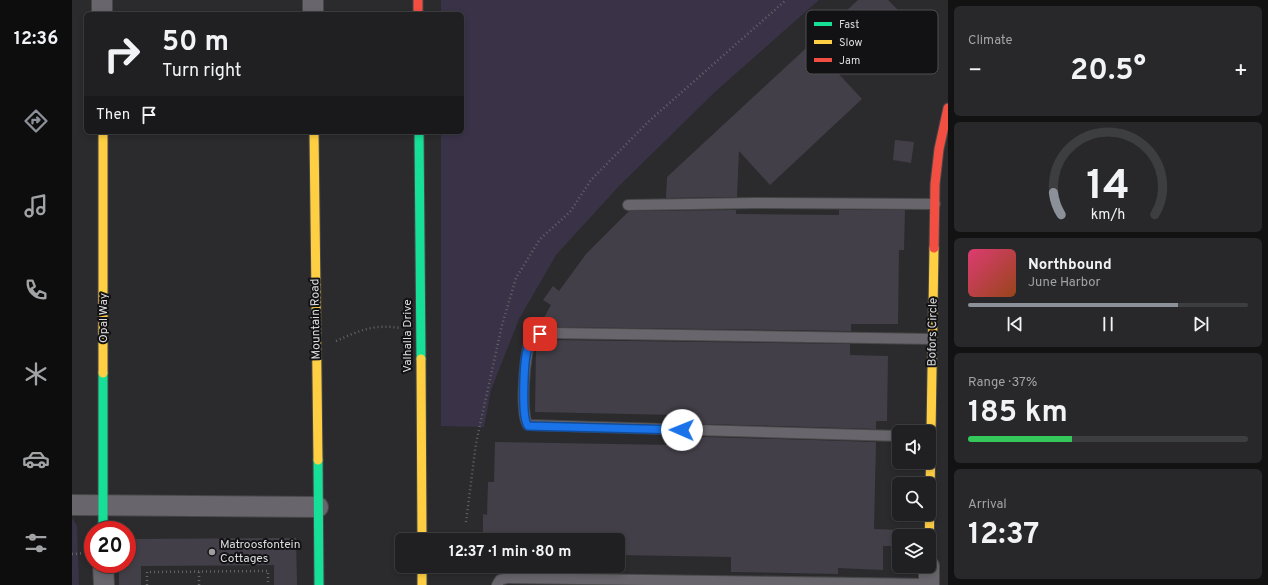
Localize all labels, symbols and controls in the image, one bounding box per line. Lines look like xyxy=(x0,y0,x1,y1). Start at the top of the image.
legend xyxy=(806,10,938,74)
text: Fast xyxy=(839,18,859,32)
text: 50 m xyxy=(162,25,229,61)
text: 12:36 xyxy=(14,28,58,51)
icon: right xyxy=(96,28,148,80)
text: Climate xyxy=(968,33,1013,49)
text: Slow xyxy=(839,36,862,50)
text: 20.5° xyxy=(1070,53,1146,90)
text: Jam xyxy=(839,54,860,68)
text: − xyxy=(968,58,982,85)
text: + xyxy=(1234,58,1248,85)
text: Turn right xyxy=(162,60,242,83)
icon: arrive xyxy=(138,104,160,126)
text: Then xyxy=(96,106,130,125)
icon: directions xyxy=(22,107,50,135)
text: 14 xyxy=(1086,160,1130,213)
icon: music xyxy=(22,192,50,220)
text: km/h xyxy=(1091,205,1125,223)
text: Northbound xyxy=(1028,256,1112,275)
text: June Harbor xyxy=(1028,275,1101,291)
icon: phone xyxy=(22,276,50,304)
street label: Mountain Road xyxy=(307,278,325,360)
street label: Opal Way xyxy=(96,293,112,343)
street label: Bofors Circle xyxy=(924,298,942,366)
street label: Valhalla Drive xyxy=(400,299,416,373)
icon: previous xyxy=(1004,313,1026,335)
icon: pause xyxy=(1097,313,1119,335)
icon: next xyxy=(1190,313,1212,335)
pin xyxy=(523,317,557,351)
icon: arrive xyxy=(529,323,551,345)
icon: climate xyxy=(22,360,50,388)
text: Range · 37% xyxy=(968,375,1037,391)
text: 185 km xyxy=(968,395,1068,432)
position arrow xyxy=(661,409,703,451)
map controls xyxy=(892,425,936,573)
button: sound xyxy=(892,425,936,469)
icon: car xyxy=(22,445,50,473)
button: search xyxy=(892,477,936,521)
text: Arrival xyxy=(968,497,1007,513)
text: 12:37 xyxy=(968,517,1039,554)
speed limit sign: 20 xyxy=(84,521,136,573)
icon: filters xyxy=(22,529,50,557)
button: layers xyxy=(892,529,936,573)
place label: Matroosfontein Cottages xyxy=(220,537,300,567)
text: 12:37 · 1 min · 80 m xyxy=(449,543,571,562)
marker: Matroosfontein Cottages xyxy=(207,547,217,557)

